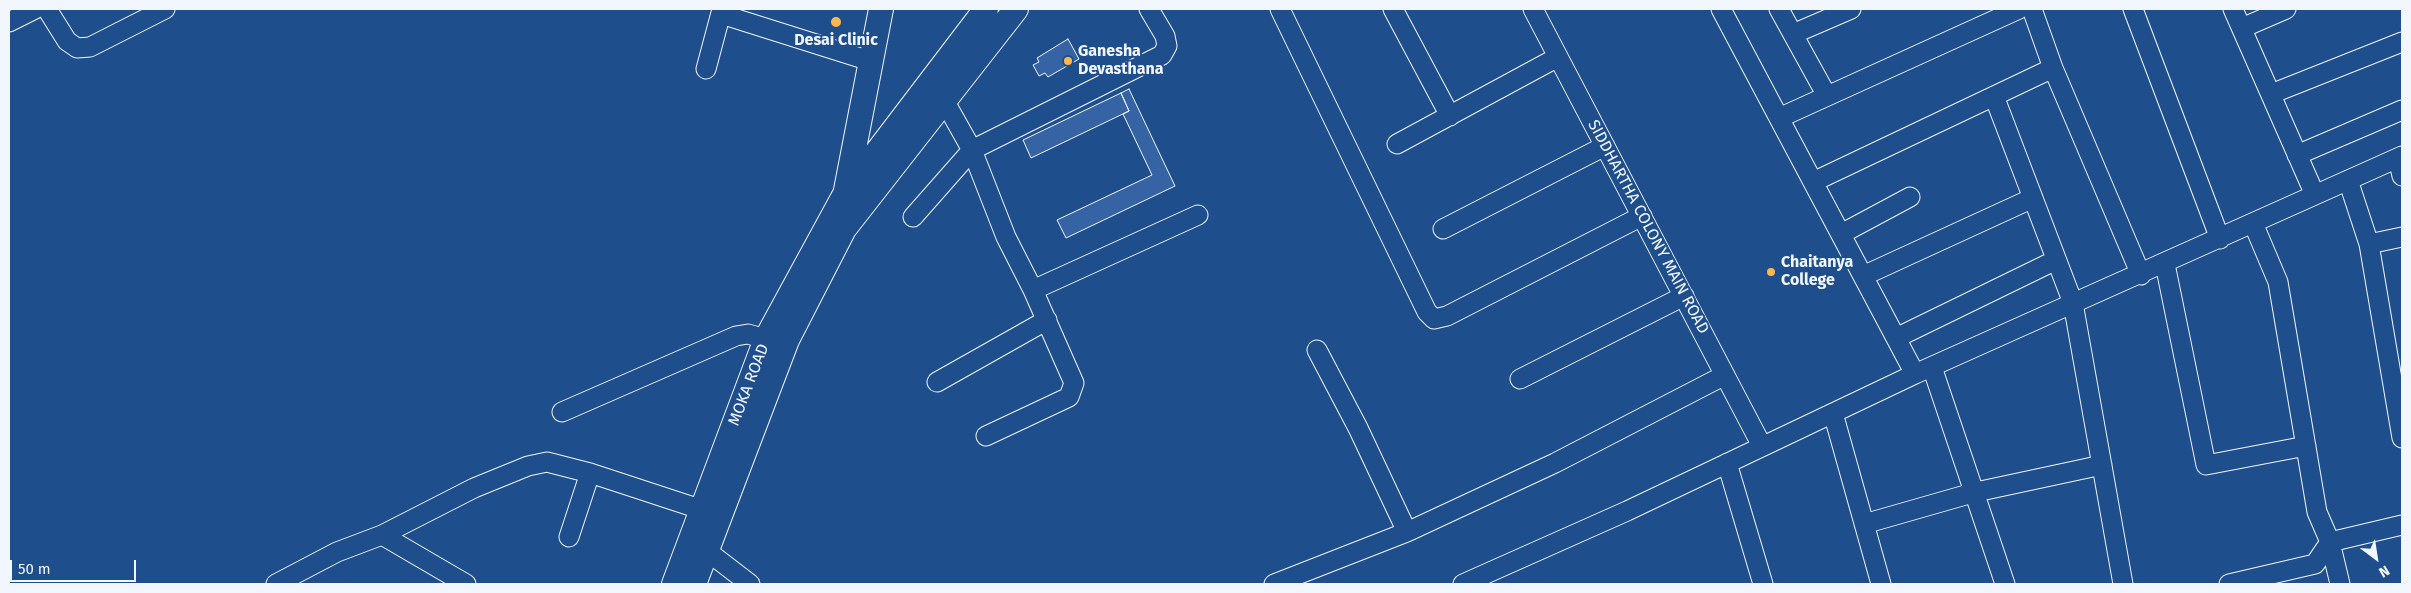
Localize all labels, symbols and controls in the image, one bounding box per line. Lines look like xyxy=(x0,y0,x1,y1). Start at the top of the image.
marker: Desai Clinic xyxy=(829,15,843,29)
place label: Desai Clinic xyxy=(794,31,878,51)
place label: Ganesha Devasthana xyxy=(1078,42,1163,80)
marker: Ganesha Devasthana xyxy=(1062,55,1074,67)
street label: SIDDHARTHA COLONY MAIN ROAD xyxy=(1583,117,1713,337)
place label: Chaitanya College xyxy=(1781,253,1853,291)
marker: Chaitanya College xyxy=(1765,266,1777,278)
street label: MOKA ROAD xyxy=(725,341,773,429)
north arrow xyxy=(2351,533,2401,583)
scale bar xyxy=(12,550,139,582)
text: 50 m xyxy=(18,560,51,578)
text: N xyxy=(2376,562,2392,581)

